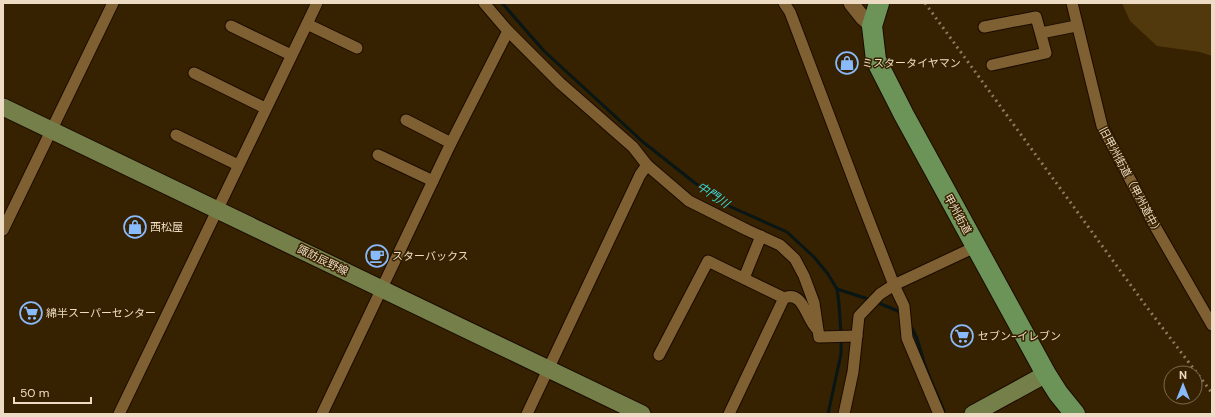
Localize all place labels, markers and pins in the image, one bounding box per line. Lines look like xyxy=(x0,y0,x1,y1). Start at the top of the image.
shop icon: ミスタータイヤマン xyxy=(834,50,860,76)
place label: ミスタータイヤマン xyxy=(862,56,961,70)
shop icon: 西松屋 xyxy=(122,214,148,240)
place label: 西松屋 xyxy=(150,220,183,234)
cafe icon: スターバックス xyxy=(364,243,390,269)
place label: スターバックス xyxy=(392,249,469,263)
supermarket icon: 綿半スーパーセンター xyxy=(18,300,44,326)
place label: 綿半スーパーセンター xyxy=(46,306,156,320)
supermarket icon: セブン-イレブン xyxy=(949,323,975,349)
place label: セブン-イレブン xyxy=(978,329,1061,343)

